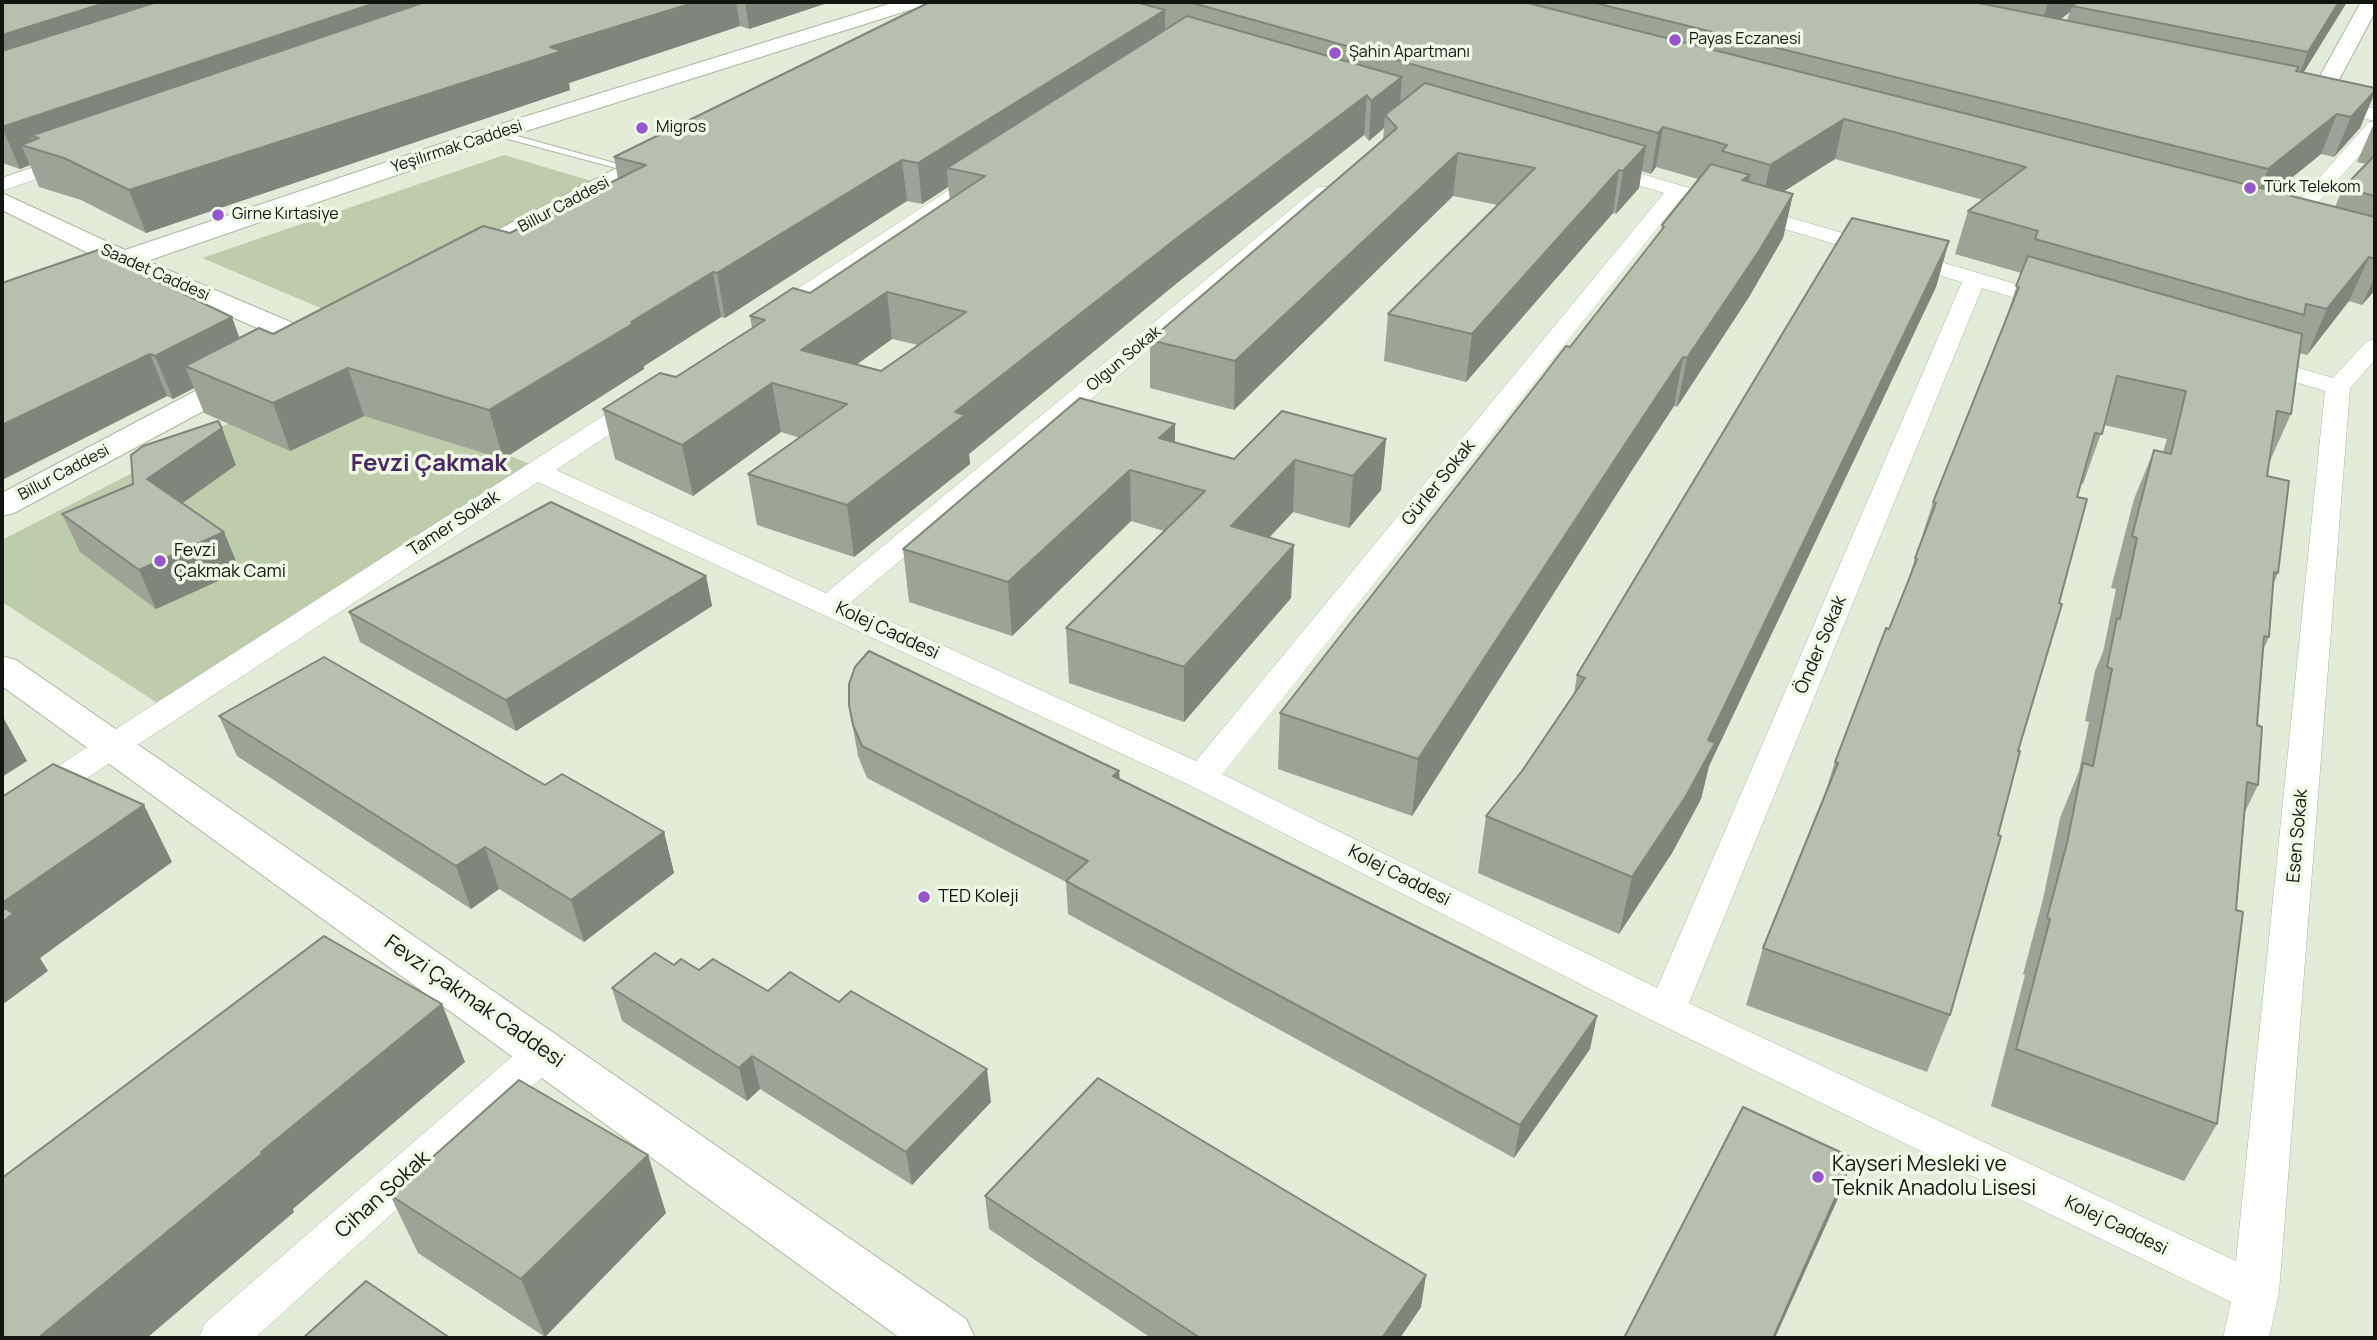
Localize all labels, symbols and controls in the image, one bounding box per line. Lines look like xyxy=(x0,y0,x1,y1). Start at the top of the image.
place label: Payas Eczanesi xyxy=(1689,30,1801,50)
marker: Payas Eczanesi xyxy=(1667,32,1683,48)
place label: Şahin Apartmanı xyxy=(1349,43,1470,63)
marker: Şahin Apartmanı xyxy=(1327,45,1343,61)
street label: Yeşilırmak Caddesi xyxy=(389,117,525,177)
place label: Migros xyxy=(656,118,706,138)
marker: Migros xyxy=(634,120,650,136)
street label: Billur Caddesi xyxy=(515,173,613,237)
place label: Türk Telekom xyxy=(2264,178,2361,198)
marker: Türk Telekom xyxy=(2242,180,2258,196)
place label: Girne Kırtasiye xyxy=(232,205,339,225)
marker: Girne Kırtasiye xyxy=(210,207,226,223)
street label: Saadet Caddesi xyxy=(98,240,212,306)
street label: Olgun Sokak xyxy=(1083,322,1165,396)
street label: Gürler Sokak xyxy=(1398,436,1480,530)
street label: Billur Caddesi xyxy=(15,441,113,505)
district label: Fevzi Çakmak xyxy=(351,450,507,478)
street label: Tamer Sokak xyxy=(404,486,504,562)
place label: Fevzi Çakmak Cami xyxy=(174,540,286,582)
marker: Fevzi Çakmak Cami xyxy=(152,553,168,569)
street label: Önder Sokak xyxy=(1791,593,1851,697)
street label: Kolej Caddesi xyxy=(832,598,942,664)
street label: Esen Sokak xyxy=(2283,788,2313,884)
street label: Kolej Caddesi xyxy=(1344,841,1454,911)
place label: TED Koleji xyxy=(938,886,1019,908)
marker: TED Koleji xyxy=(916,889,932,905)
street label: Fevzi Çakmak Caddesi xyxy=(379,930,569,1074)
street label: Cihan Sokak xyxy=(330,1146,436,1244)
place label: Kayseri Mesleki ve Teknik Anadolu Lisesi xyxy=(1832,1152,2036,1202)
marker: Kayseri Mesleki ve Teknik Anadolu Lisesi xyxy=(1810,1169,1826,1185)
street label: Kolej Caddesi xyxy=(2061,1192,2171,1260)

